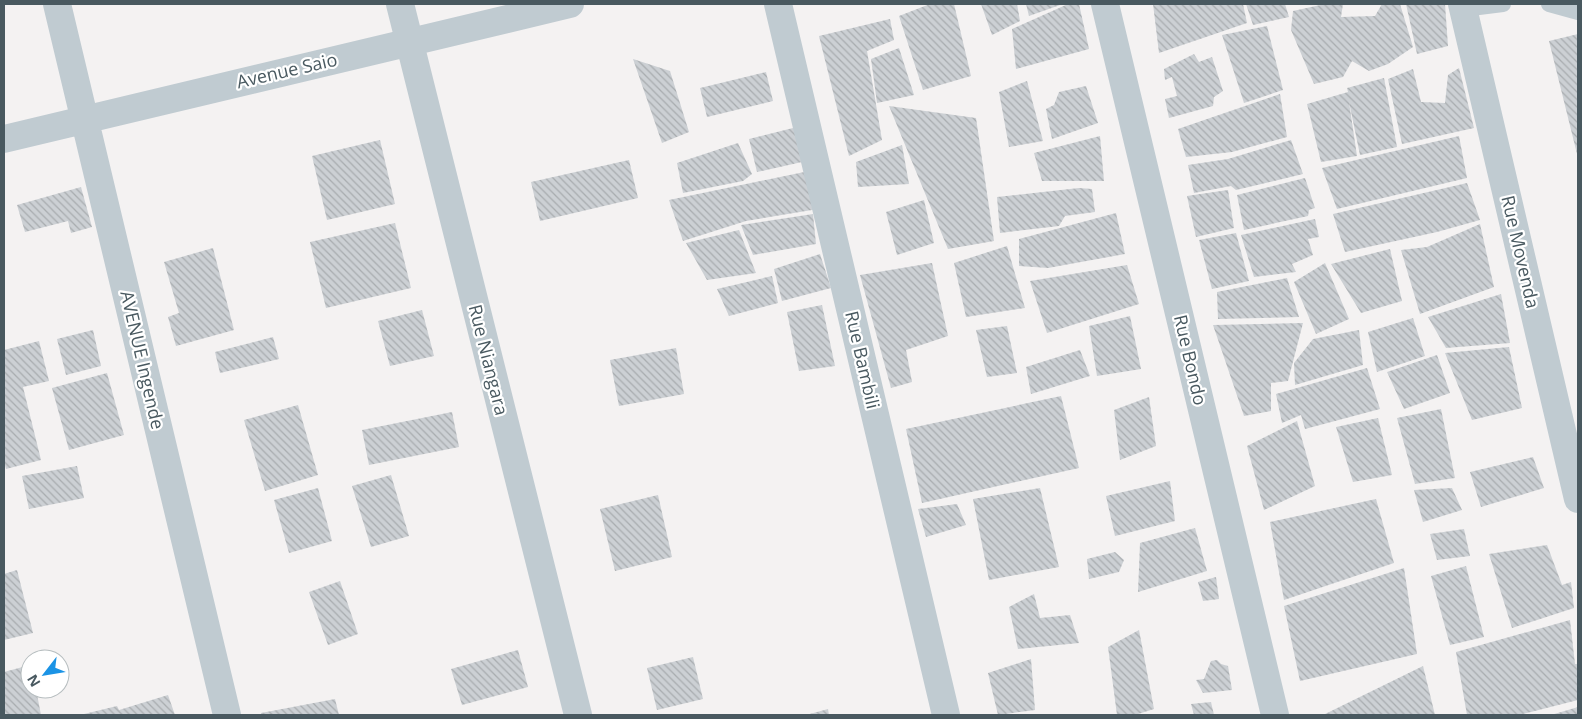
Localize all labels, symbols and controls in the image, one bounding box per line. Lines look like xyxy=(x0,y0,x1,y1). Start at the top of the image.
street label: Avenue Saio xyxy=(234,47,339,93)
street label: Rue Movenda xyxy=(1496,193,1546,311)
street label: AVENUE Ingende xyxy=(115,288,171,431)
street label: Rue Niangara xyxy=(464,302,514,418)
street label: Rue Bambili xyxy=(840,308,886,411)
street label: Rue Bondo xyxy=(1169,312,1213,407)
north arrow xyxy=(20,649,70,699)
text: N xyxy=(22,671,45,691)

